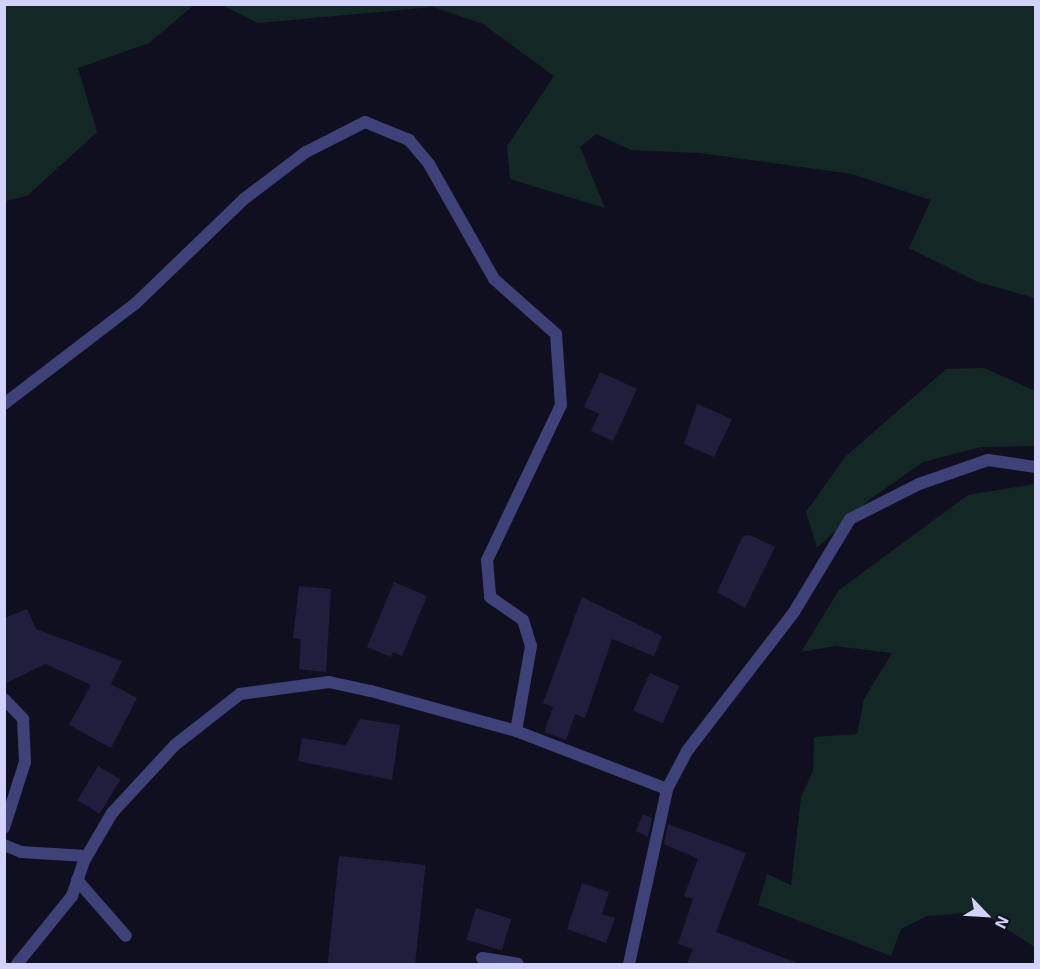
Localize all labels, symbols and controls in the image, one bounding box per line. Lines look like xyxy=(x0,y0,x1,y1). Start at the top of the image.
north arrow xyxy=(956,885,1016,945)
text: N xyxy=(992,914,1014,932)

